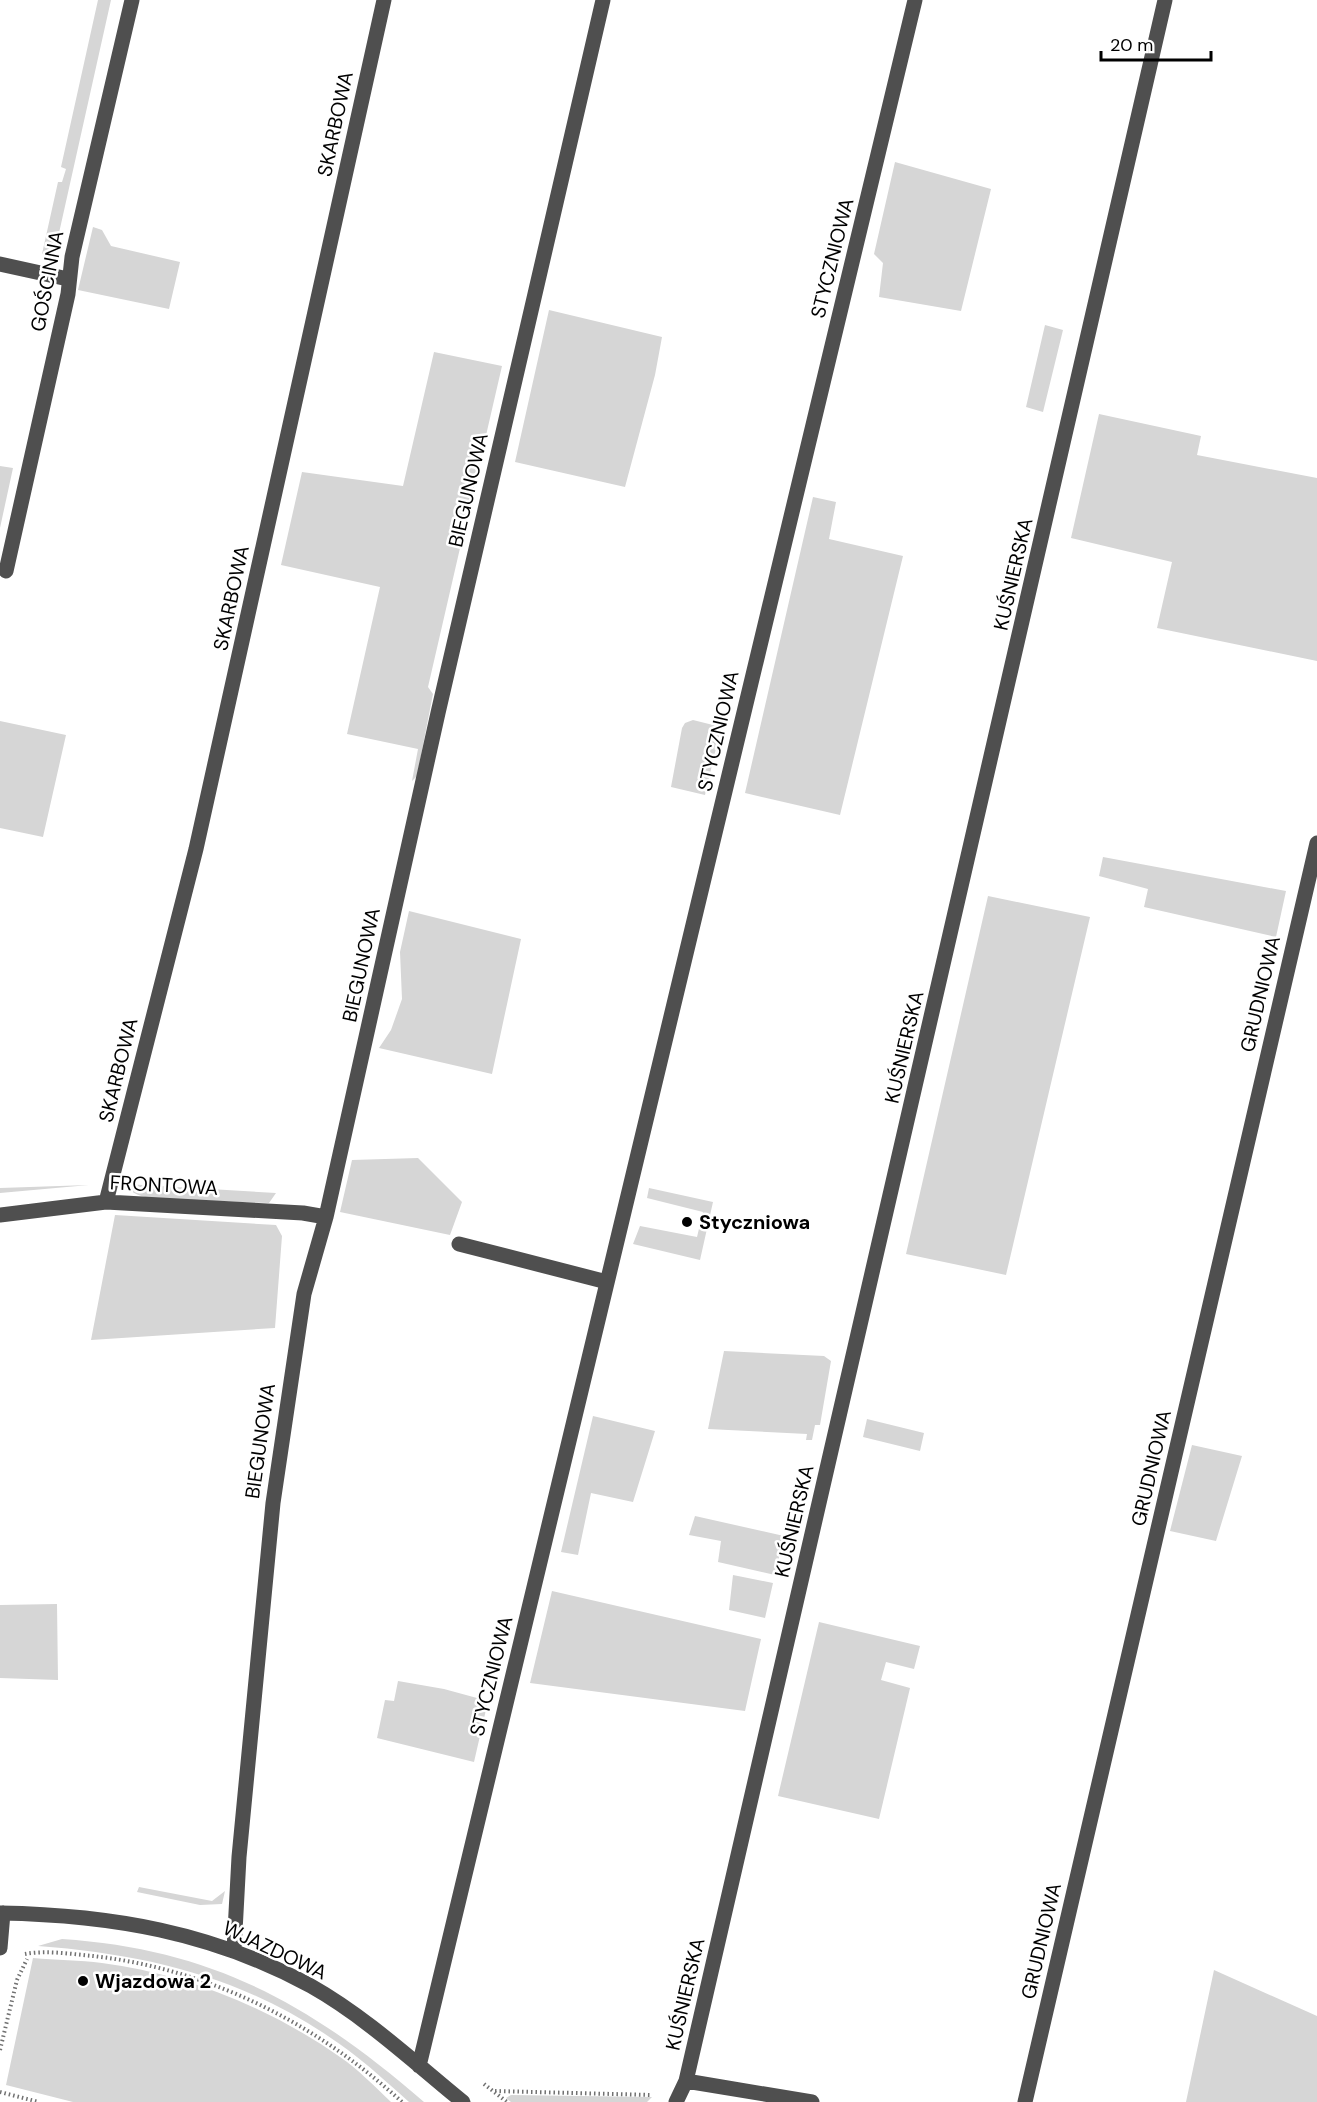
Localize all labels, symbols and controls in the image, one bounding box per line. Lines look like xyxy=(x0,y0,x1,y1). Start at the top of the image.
scale bar xyxy=(1101,24,1210,62)
text: 20 m xyxy=(1110,33,1153,57)
street label: SKARBOWA xyxy=(311,69,359,179)
street label: STYCZNIOWA xyxy=(805,195,859,321)
street label: GOŚCINNA xyxy=(24,228,70,334)
street label: BIEGUNOWA xyxy=(442,430,494,550)
street label: KUŚNIERSKA xyxy=(987,515,1039,633)
street label: SKARBOWA xyxy=(207,543,255,653)
street label: STYCZNIOWA xyxy=(692,668,744,794)
street label: BIEGUNOWA xyxy=(336,905,386,1025)
street label: GRUDNIOWA xyxy=(1234,933,1286,1055)
street label: KUŚNIERSKA xyxy=(878,988,930,1106)
street label: SKARBOWA xyxy=(92,1015,144,1125)
street label: FRONTOWA xyxy=(109,1169,219,1201)
place label: Styczniowa xyxy=(699,1209,810,1235)
marker: Styczniowa xyxy=(680,1215,694,1229)
street label: BIEGUNOWA xyxy=(239,1382,281,1500)
street label: GRUDNIOWA xyxy=(1125,1407,1177,1529)
street label: KUŚNIERSKA xyxy=(768,1462,820,1580)
street label: STYCZNIOWA xyxy=(464,1613,518,1739)
street label: GRUDNIOWA xyxy=(1015,1880,1067,2002)
street label: WJAZDOWA xyxy=(219,1915,331,1985)
street label: KUŚNIERSKA xyxy=(659,1935,711,2053)
place label: Wjazdowa 2 xyxy=(95,1968,211,1994)
marker: Wjazdowa 2 xyxy=(76,1974,90,1988)

